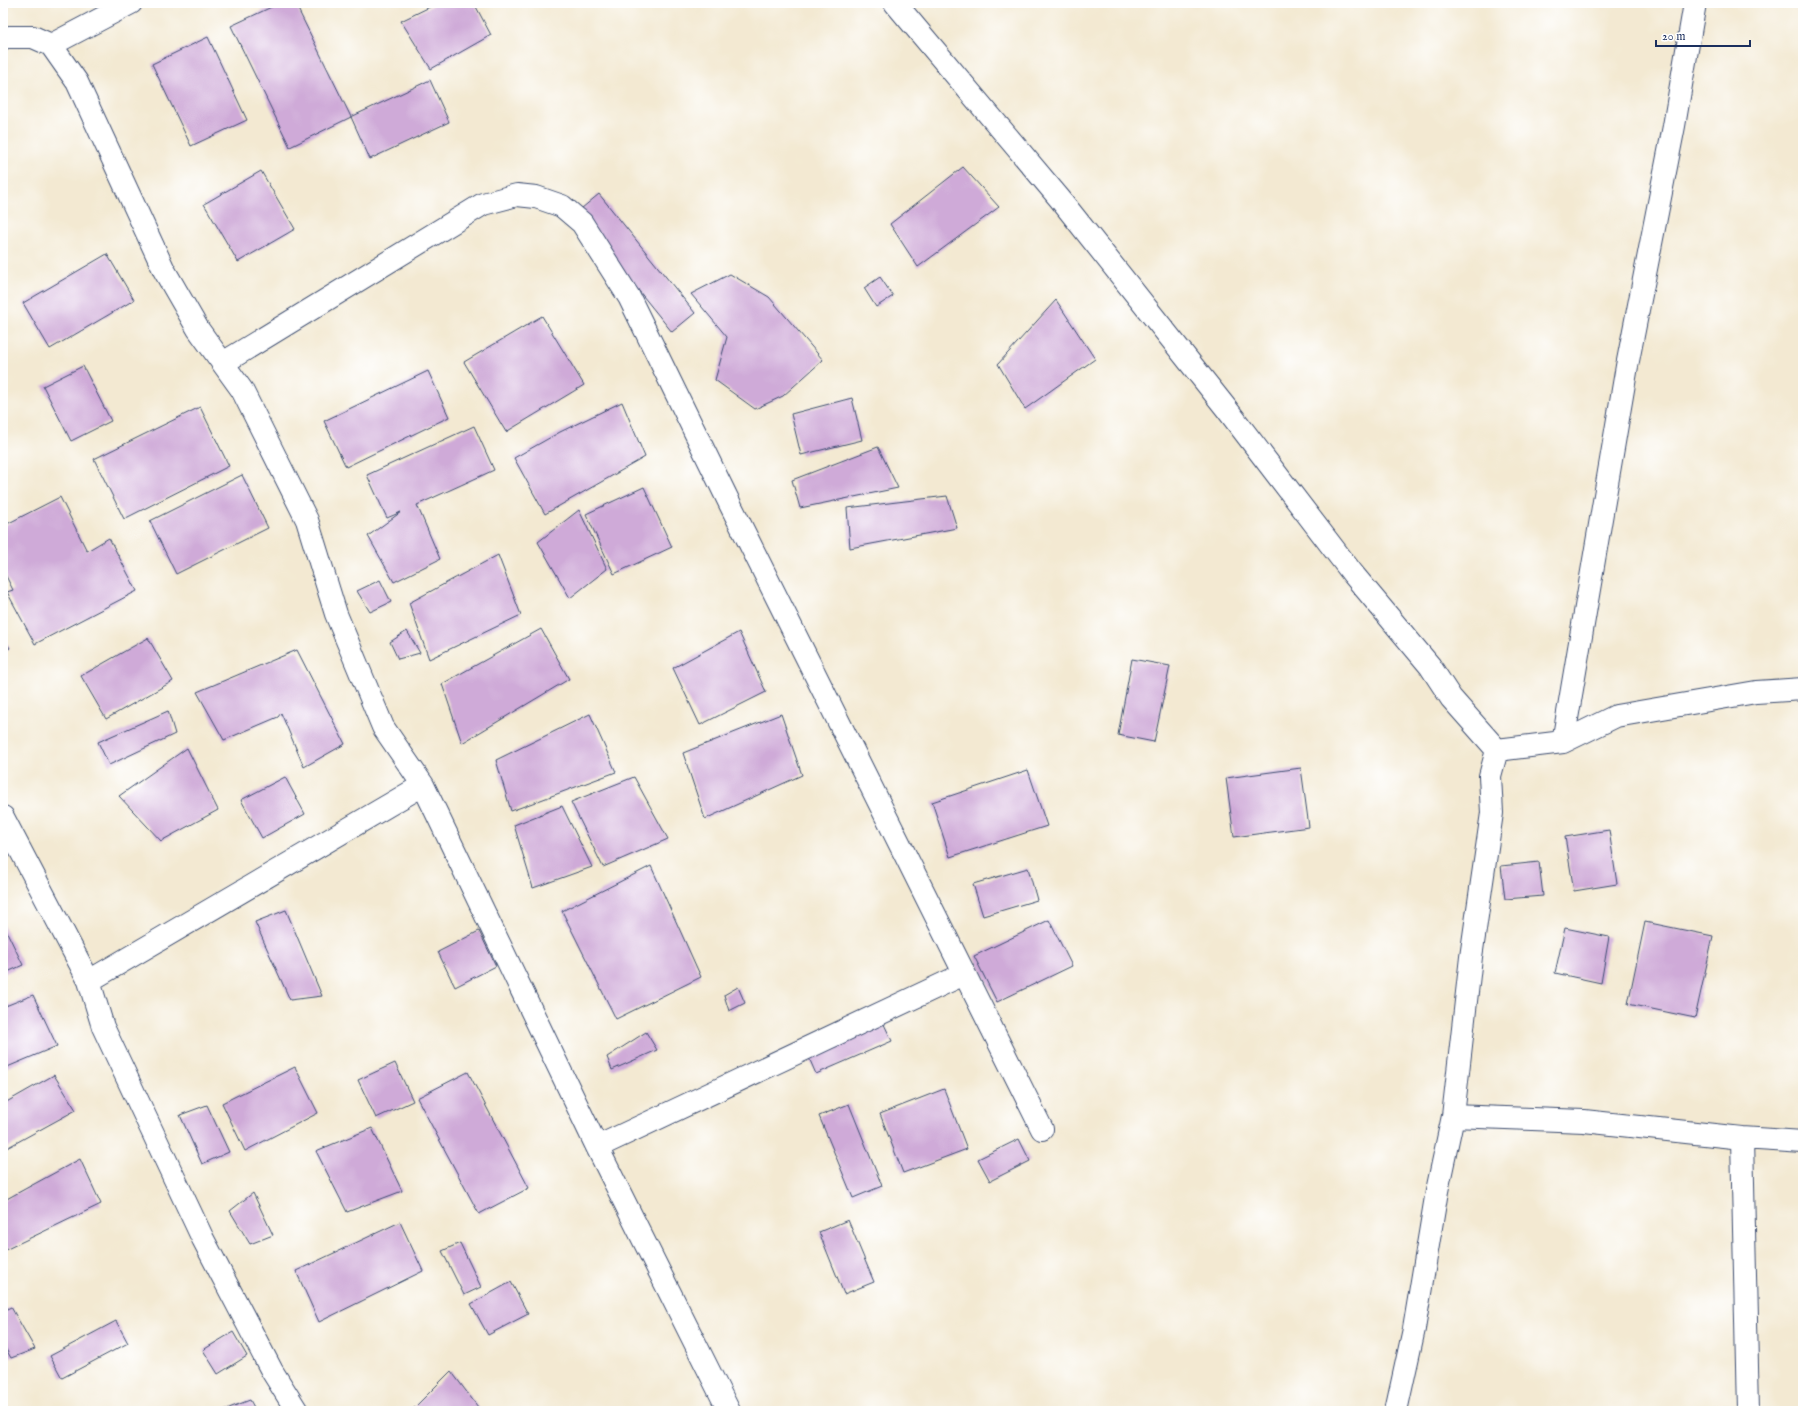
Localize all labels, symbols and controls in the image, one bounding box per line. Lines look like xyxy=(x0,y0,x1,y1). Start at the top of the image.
scale bar xyxy=(1656,22,1750,48)
text: 20 m xyxy=(1662,29,1685,44)

